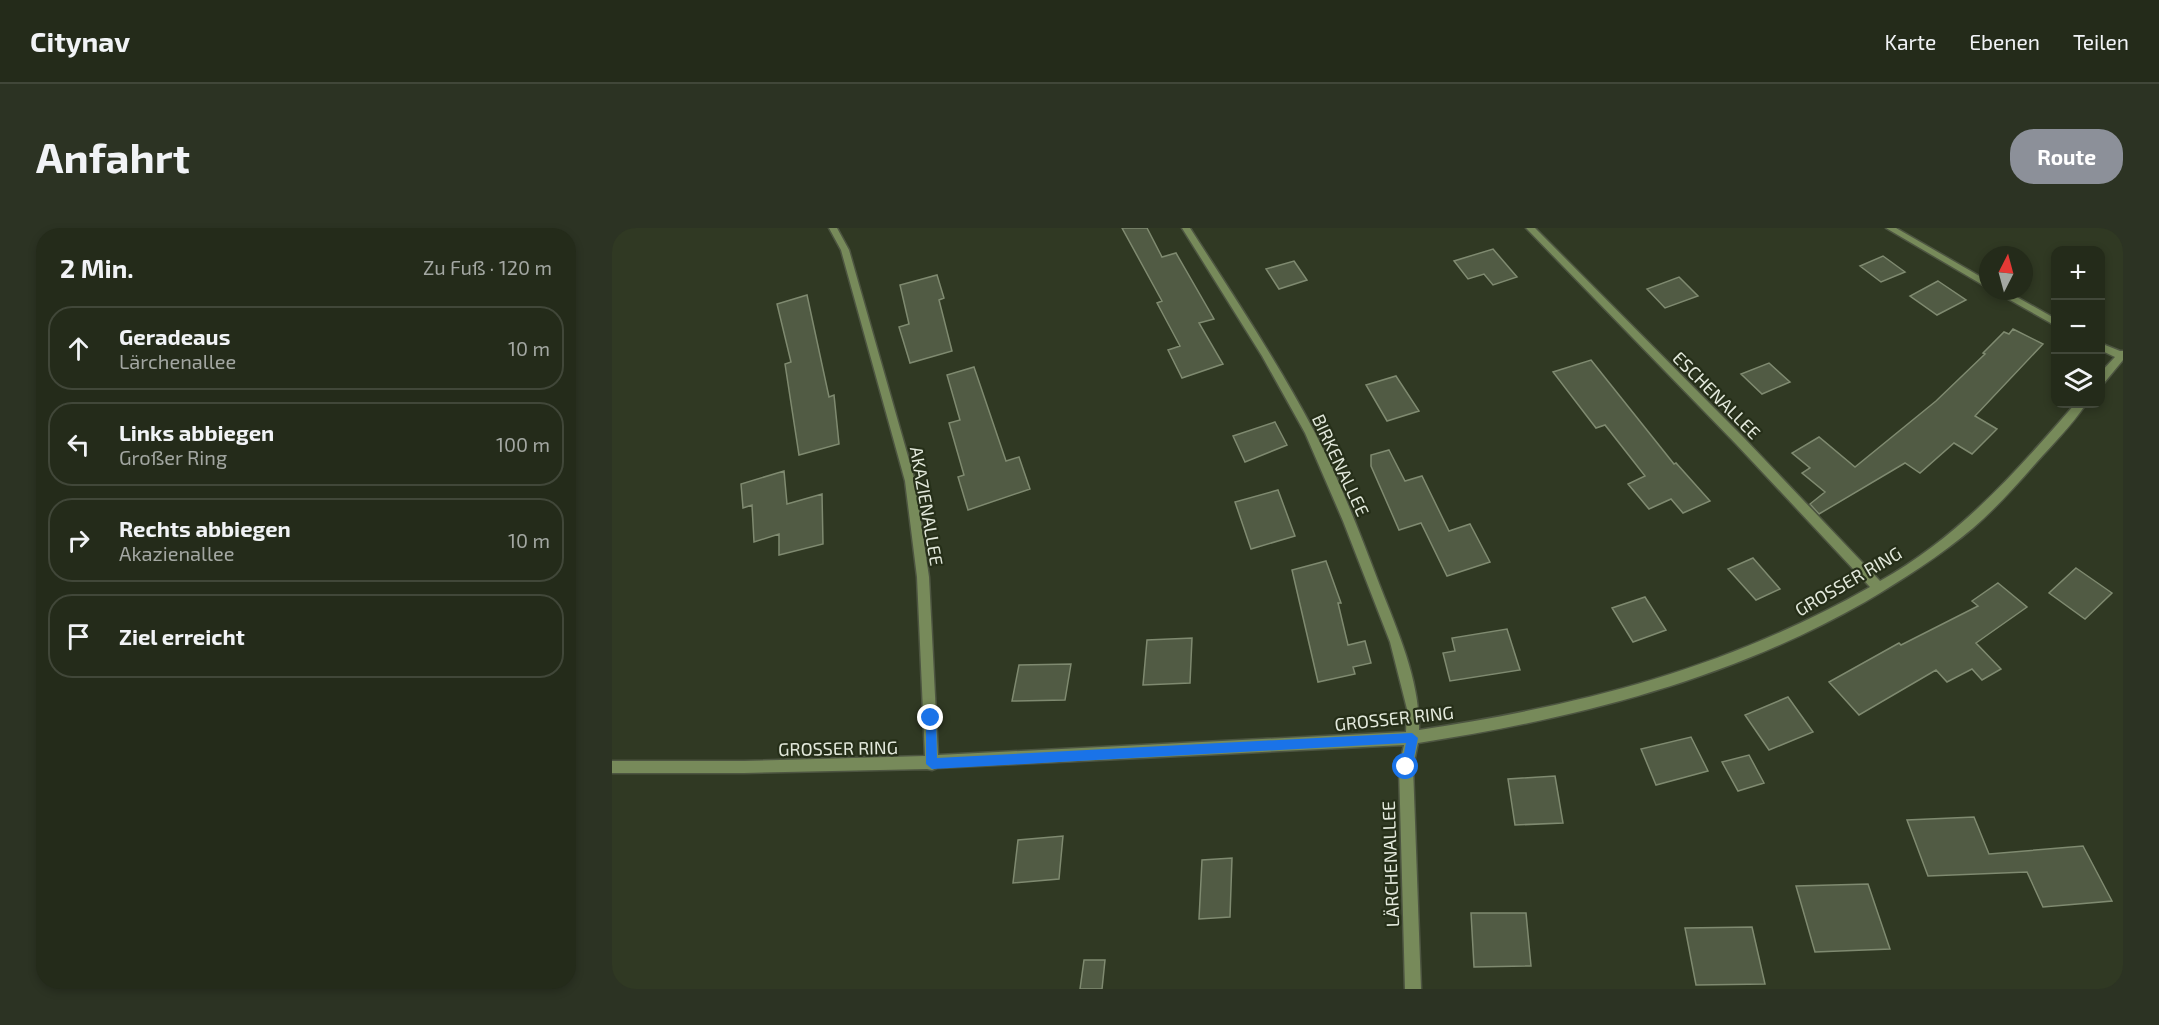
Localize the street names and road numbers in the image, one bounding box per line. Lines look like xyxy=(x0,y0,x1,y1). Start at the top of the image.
street label: ESCHENALLEE xyxy=(1669,347,1765,443)
street label: BIRKENALLEE xyxy=(1308,410,1374,520)
street label: AKAZIENALLEE xyxy=(906,445,948,567)
street label: GROSSER RING xyxy=(1791,542,1905,620)
street label: GROSSER RING xyxy=(1333,701,1455,735)
street label: GROSSER RING xyxy=(778,736,898,760)
street label: LÄRCHENALLEE xyxy=(1377,800,1403,928)

